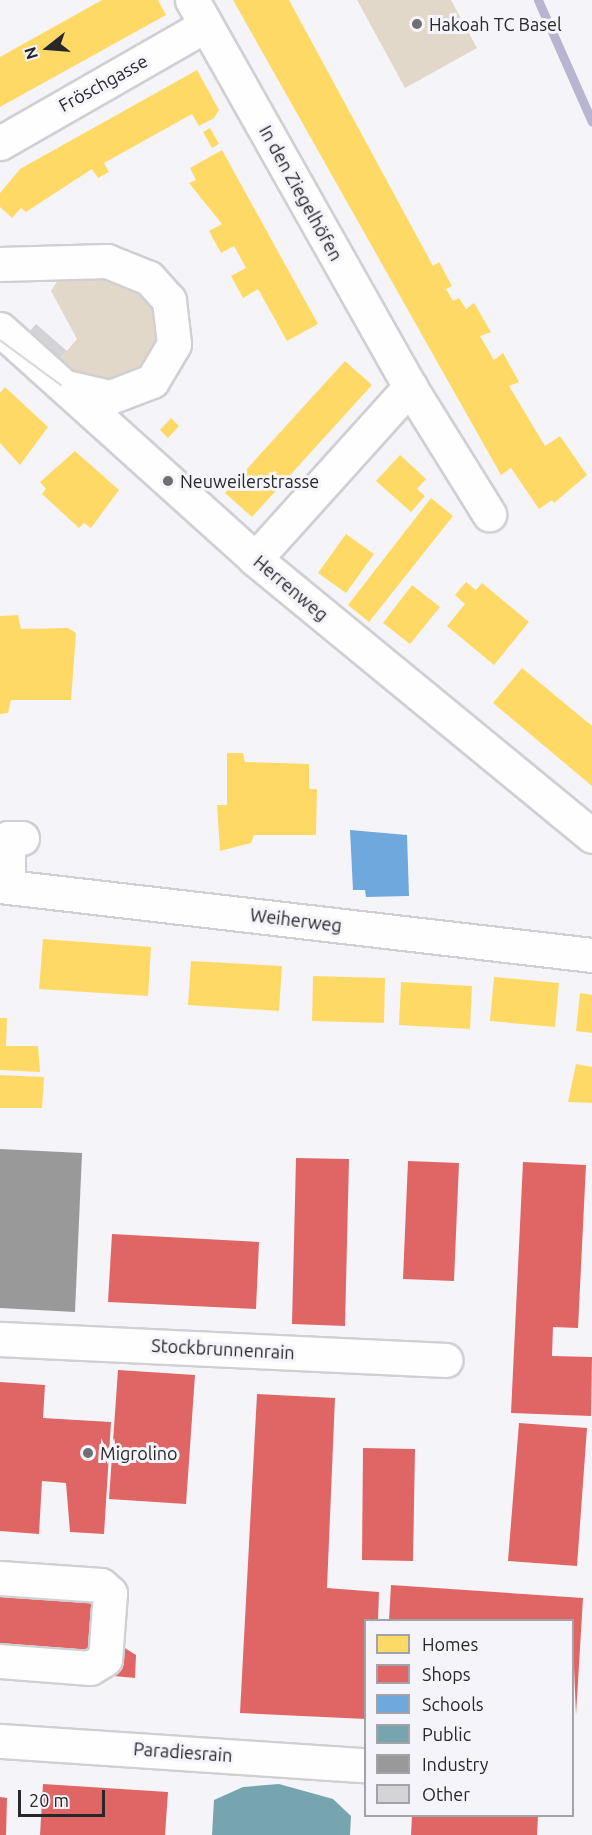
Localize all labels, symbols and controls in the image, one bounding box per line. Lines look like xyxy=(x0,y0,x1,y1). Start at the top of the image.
place label: Hakoah TC Basel xyxy=(429,13,562,35)
marker: Hakoah TC Basel xyxy=(410,17,424,31)
north arrow xyxy=(18,18,78,78)
text: N xyxy=(20,45,41,62)
street label: Fröschgasse xyxy=(55,50,151,116)
street label: In den Ziegelhöfen xyxy=(255,122,347,264)
place label: Neuweilerstrasse xyxy=(180,470,319,492)
marker: Neuweilerstrasse xyxy=(161,474,175,488)
street label: Herrenweg xyxy=(249,551,333,625)
street label: Weiherweg xyxy=(249,904,343,936)
street label: Stockbrunnenrain xyxy=(151,1334,295,1364)
place label: Migrolino xyxy=(100,1442,178,1464)
marker: Migrolino xyxy=(81,1446,95,1460)
legend xyxy=(364,1619,574,1817)
text: Homes xyxy=(422,1634,478,1654)
text: Shops xyxy=(422,1664,471,1684)
text: Schools xyxy=(422,1694,484,1714)
text: Public xyxy=(422,1724,471,1744)
street label: Paradiesrain xyxy=(133,1738,233,1766)
text: Industry xyxy=(422,1754,488,1774)
scale bar xyxy=(21,1778,108,1816)
text: Other xyxy=(422,1784,470,1804)
text: 20 m xyxy=(29,1790,69,1810)

